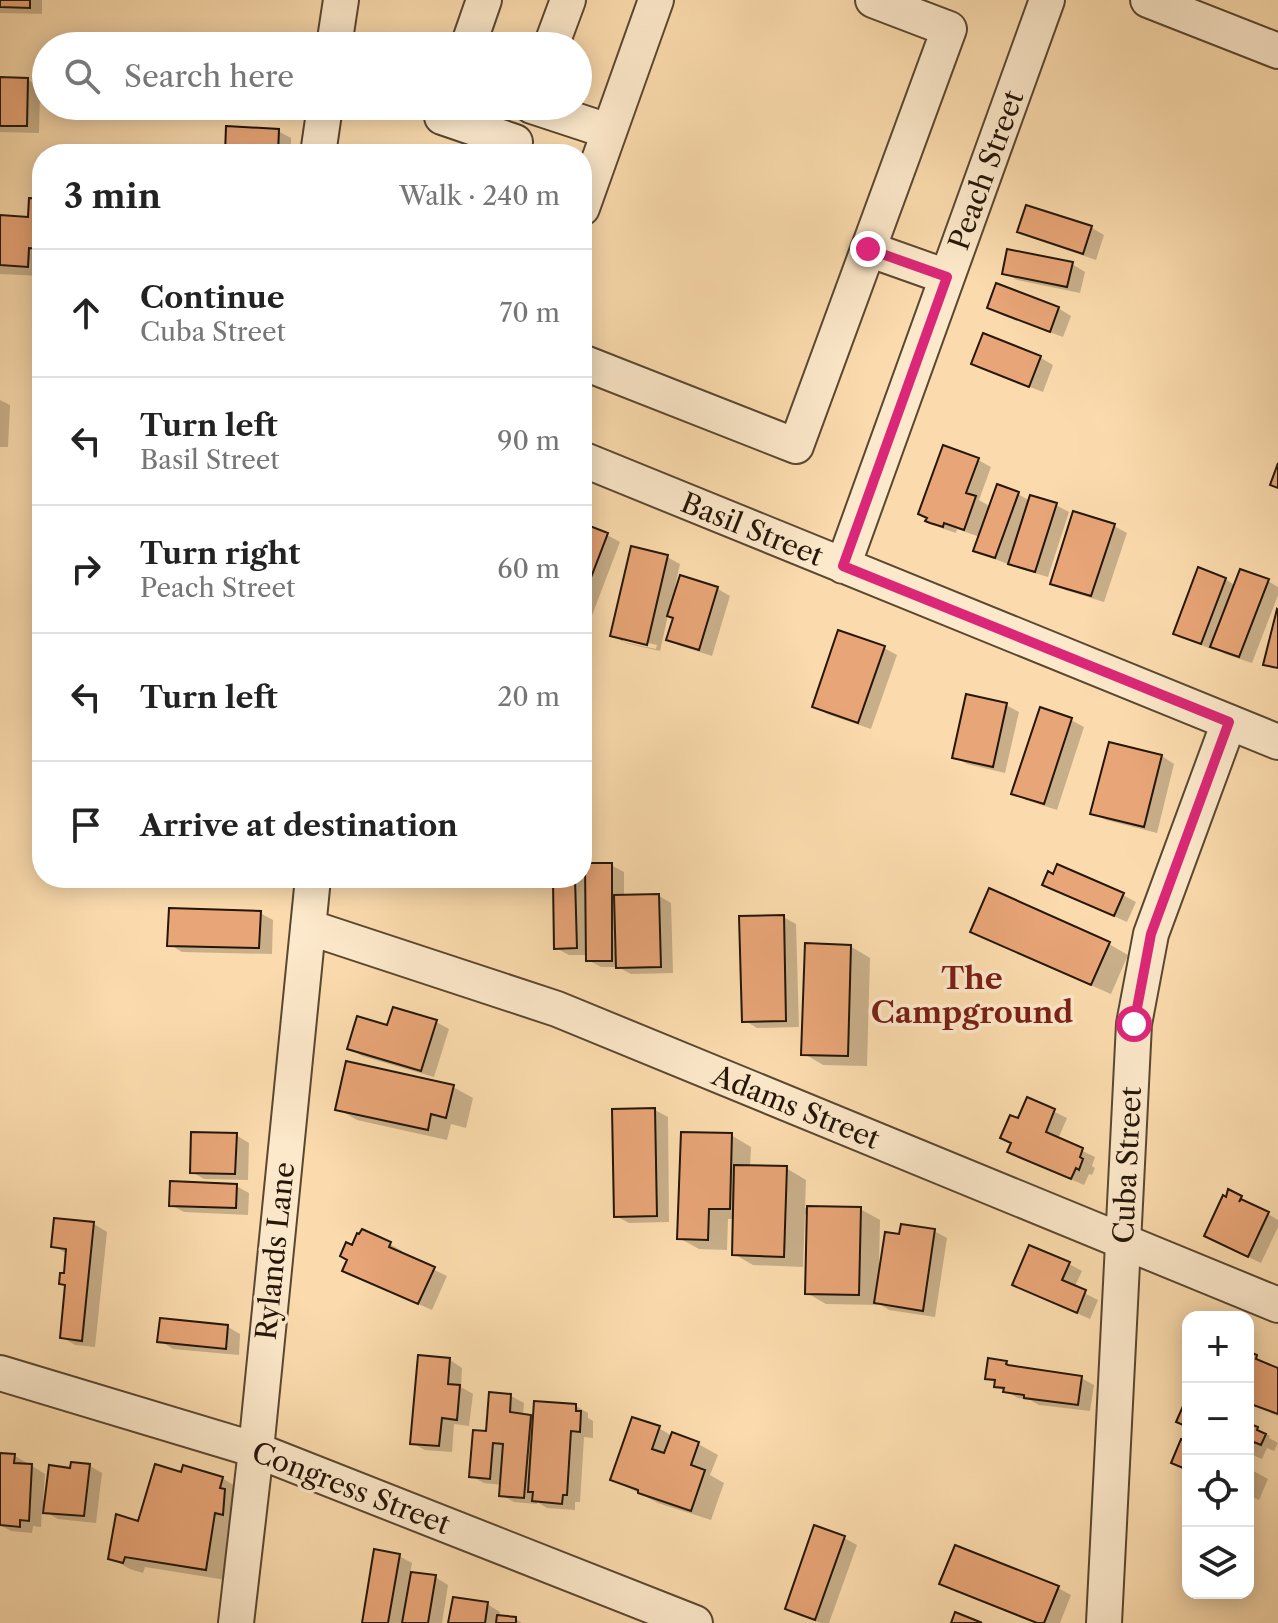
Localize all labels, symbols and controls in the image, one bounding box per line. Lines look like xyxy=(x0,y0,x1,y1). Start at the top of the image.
search box xyxy=(32,32,592,120)
icon: search xyxy=(60,54,104,98)
text: Search here xyxy=(124,58,294,95)
street label: Peach Street xyxy=(941,86,1031,254)
text: 3 min xyxy=(64,175,161,217)
text: Walk · 240 m xyxy=(399,180,560,212)
route end xyxy=(850,231,886,267)
text: Continue xyxy=(140,279,285,316)
icon: ahead xyxy=(64,291,108,335)
text: 70 m xyxy=(500,297,560,329)
text: Cuba Street xyxy=(140,316,286,348)
text: Turn left xyxy=(140,407,277,444)
icon: left xyxy=(64,419,108,463)
text: 90 m xyxy=(497,425,560,457)
text: Basil Street xyxy=(140,444,279,476)
street label: Basil Street xyxy=(676,485,828,573)
text: Turn right xyxy=(140,535,300,572)
icon: right xyxy=(64,547,108,591)
text: 60 m xyxy=(497,553,560,585)
text: Peach Street xyxy=(140,572,295,604)
icon: left xyxy=(64,675,108,719)
text: Turn left xyxy=(140,679,277,716)
text: 20 m xyxy=(497,681,560,713)
icon: arrive xyxy=(64,803,108,847)
text: Arrive at destination xyxy=(140,807,458,844)
district label: The Campground xyxy=(871,960,1073,1031)
route start xyxy=(1116,1006,1152,1042)
street label: Adams Street xyxy=(707,1058,885,1156)
street label: Cuba Street xyxy=(1106,1086,1148,1244)
street label: Rylands Lane xyxy=(249,1160,301,1342)
map controls xyxy=(1182,1311,1254,1599)
button: + xyxy=(1182,1311,1254,1383)
button: − xyxy=(1182,1383,1254,1455)
street label: Congress Street xyxy=(247,1435,455,1541)
button: locate xyxy=(1182,1455,1254,1527)
button: layers xyxy=(1182,1527,1254,1599)

